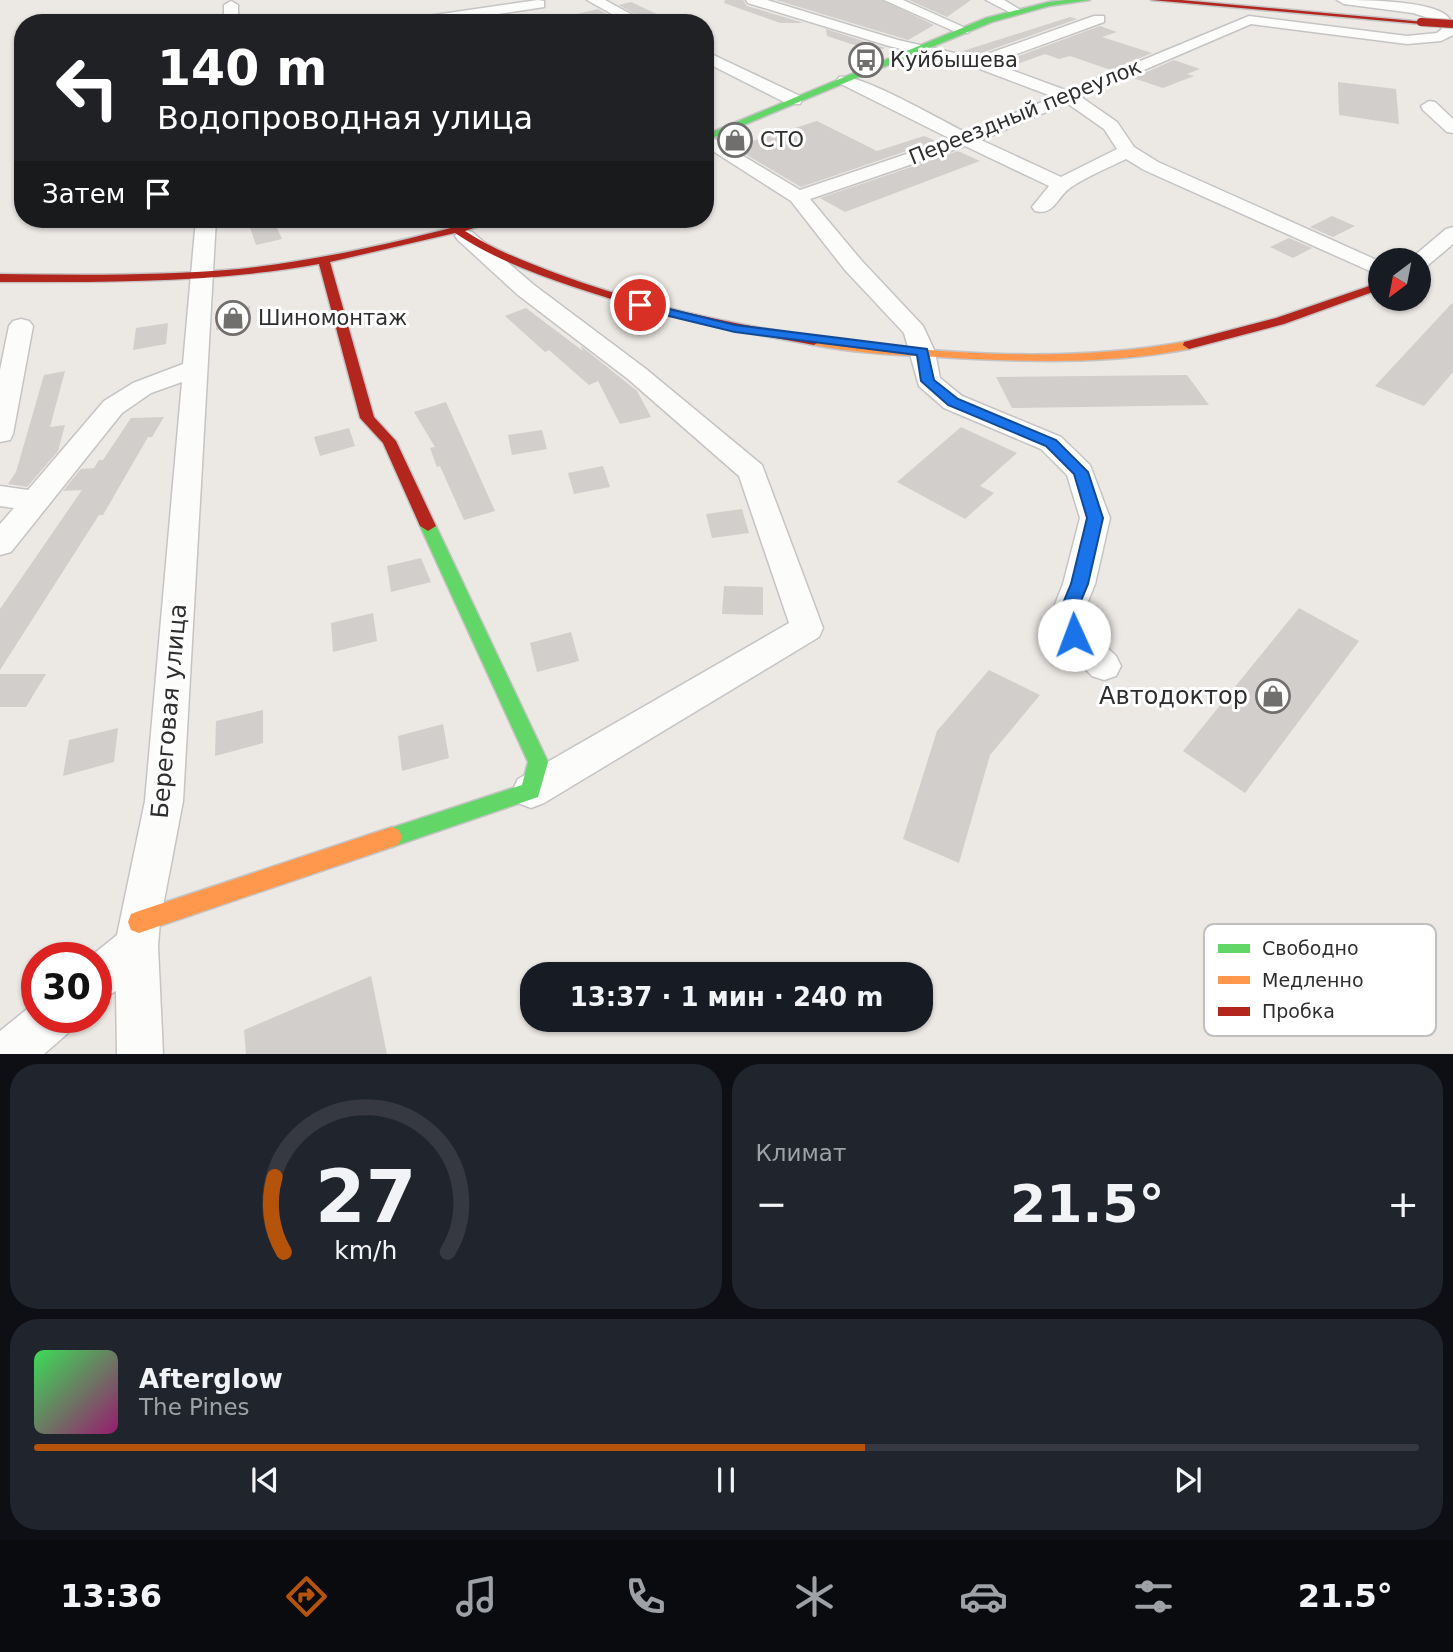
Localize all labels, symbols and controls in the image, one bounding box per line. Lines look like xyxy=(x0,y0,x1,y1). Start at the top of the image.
text: 140 m xyxy=(157,40,327,97)
bus stop icon: Куйбышева xyxy=(847,41,885,79)
icon: left xyxy=(42,42,133,133)
place label: Куйбышева xyxy=(890,48,1018,72)
street label: Переездный переулок xyxy=(905,54,1145,170)
text: Водопроводная улица xyxy=(157,99,533,137)
shop icon: СТО xyxy=(716,121,754,159)
place label: СТО xyxy=(760,128,804,152)
icon: arrive xyxy=(139,175,177,213)
text: Затем xyxy=(42,179,125,209)
north arrow xyxy=(1368,248,1432,312)
map controls xyxy=(1368,248,1431,311)
pin xyxy=(610,275,670,335)
icon: arrive xyxy=(621,286,659,324)
shop icon: Шиномонтаж xyxy=(214,299,252,337)
place label: Шиномонтаж xyxy=(258,306,407,330)
position arrow xyxy=(1037,598,1111,672)
street label: Береговая улица xyxy=(146,602,192,820)
shop icon: Автодоктор xyxy=(1254,677,1292,715)
place label: Автодоктор xyxy=(1099,682,1248,710)
legend xyxy=(1204,924,1436,1036)
text: Свободно xyxy=(1262,937,1359,959)
speed limit sign: 30 xyxy=(21,942,112,1033)
text: Медленно xyxy=(1262,969,1364,991)
text: 13:37 · 1 мин · 240 m xyxy=(570,982,883,1012)
text: Пробка xyxy=(1262,1000,1335,1022)
text: Климат xyxy=(756,1140,846,1166)
text: 27 xyxy=(315,1155,416,1240)
text: 21.5° xyxy=(1010,1174,1164,1234)
text: − xyxy=(756,1182,787,1226)
text: + xyxy=(1387,1182,1419,1226)
text: km/h xyxy=(334,1236,397,1265)
text: Afterglow xyxy=(139,1364,283,1394)
text: The Pines xyxy=(139,1394,250,1420)
icon: previous xyxy=(246,1461,284,1499)
icon: pause xyxy=(707,1461,745,1499)
icon: next xyxy=(1169,1461,1207,1499)
icon: directions xyxy=(282,1572,331,1621)
icon: music xyxy=(452,1572,501,1621)
icon: phone xyxy=(621,1572,670,1621)
icon: climate xyxy=(790,1572,839,1621)
icon: car xyxy=(959,1572,1008,1621)
icon: filters xyxy=(1129,1572,1178,1621)
text: 13:36 xyxy=(60,1577,162,1615)
text: 21.5° xyxy=(1298,1577,1393,1615)

